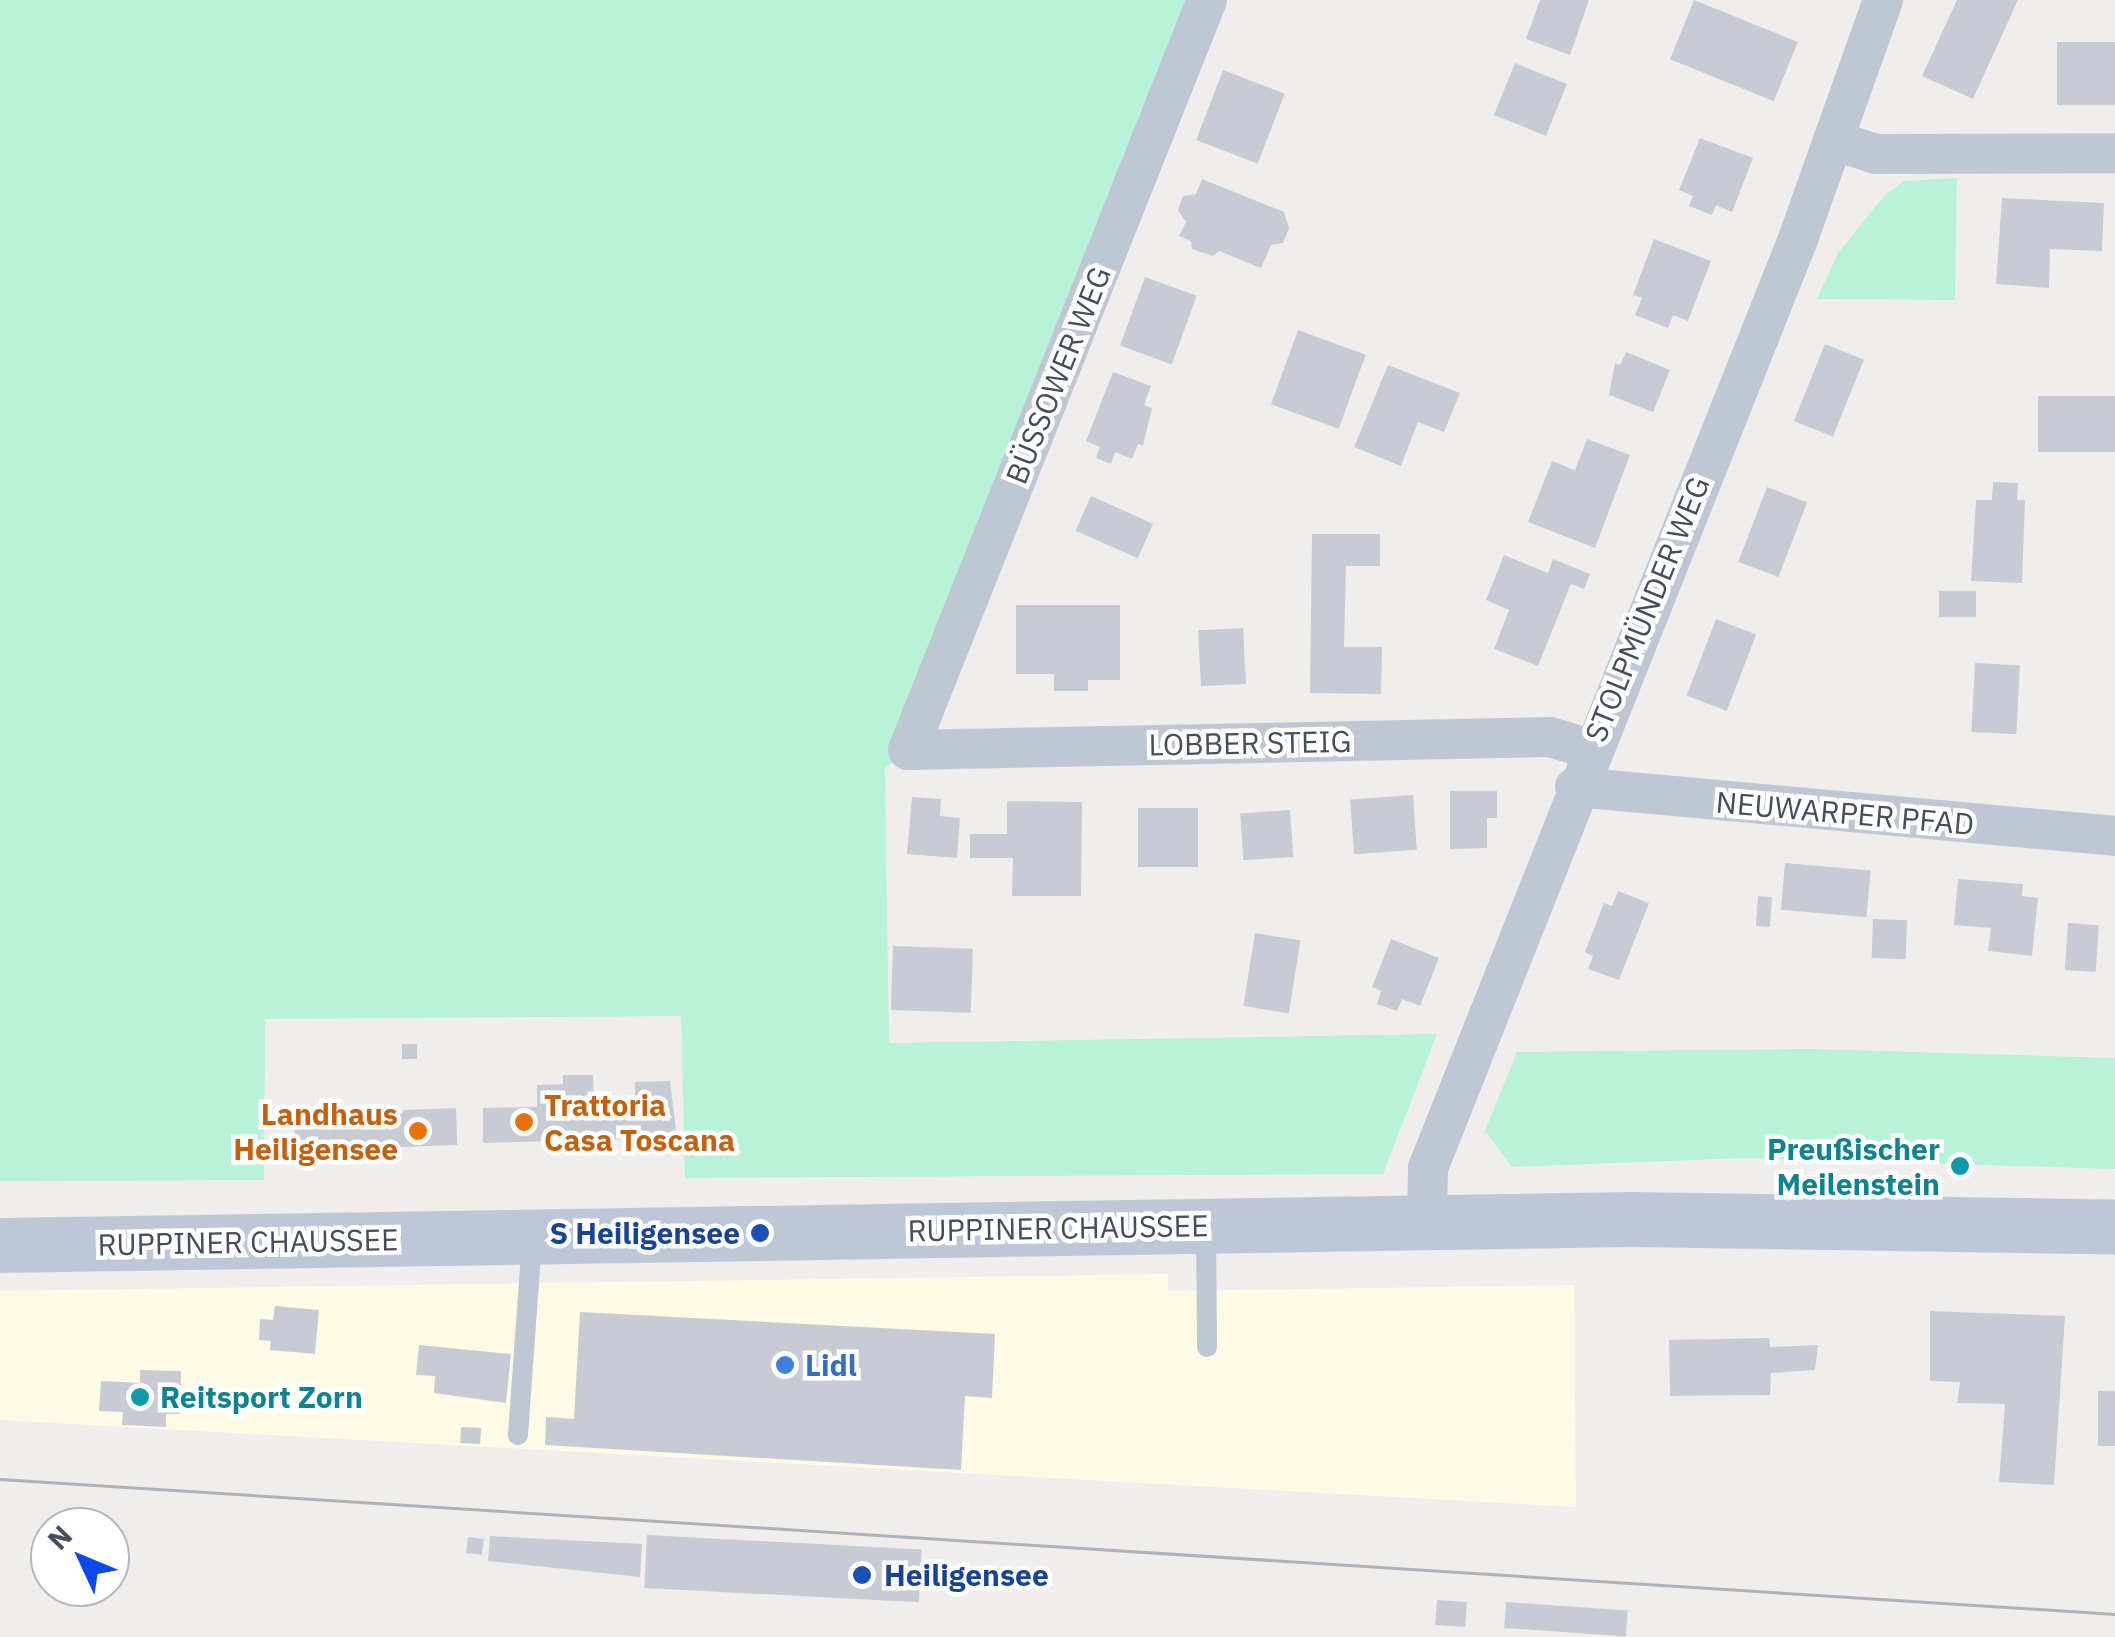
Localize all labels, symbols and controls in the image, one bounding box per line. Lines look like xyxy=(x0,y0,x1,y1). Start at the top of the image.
street label: BÜSSOWER WEG xyxy=(998,261,1118,489)
street label: STOLPMÜNDER WEG xyxy=(1577,471,1717,747)
street label: LOBBER STEIG xyxy=(1148,723,1352,763)
street label: NEUWARPER PFAD xyxy=(1714,784,1976,842)
place label: Trattoria Casa Toscana xyxy=(544,1087,735,1158)
place label: Landhaus Heiligensee xyxy=(233,1096,398,1166)
marker: Trattoria Casa Toscana xyxy=(513,1111,535,1133)
marker: Landhaus Heiligensee xyxy=(407,1120,429,1142)
place label: Preußischer Meilenstein xyxy=(1767,1131,1940,1202)
marker: Preußischer Meilenstein xyxy=(1949,1155,1971,1177)
street label: RUPPINER CHAUSSEE xyxy=(907,1207,1209,1249)
place label: S Heiligensee xyxy=(549,1215,740,1251)
street label: RUPPINER CHAUSSEE xyxy=(97,1221,399,1263)
marker: S Heiligensee xyxy=(749,1222,771,1244)
place label: Lidl xyxy=(805,1347,857,1383)
marker: Lidl xyxy=(774,1354,796,1376)
place label: Reitsport Zorn xyxy=(160,1379,363,1415)
marker: Reitsport Zorn xyxy=(129,1386,151,1408)
north arrow xyxy=(30,1507,130,1607)
text: N xyxy=(39,1517,80,1557)
place label: Heiligensee xyxy=(884,1557,1049,1593)
marker: Heiligensee xyxy=(849,1562,875,1588)

